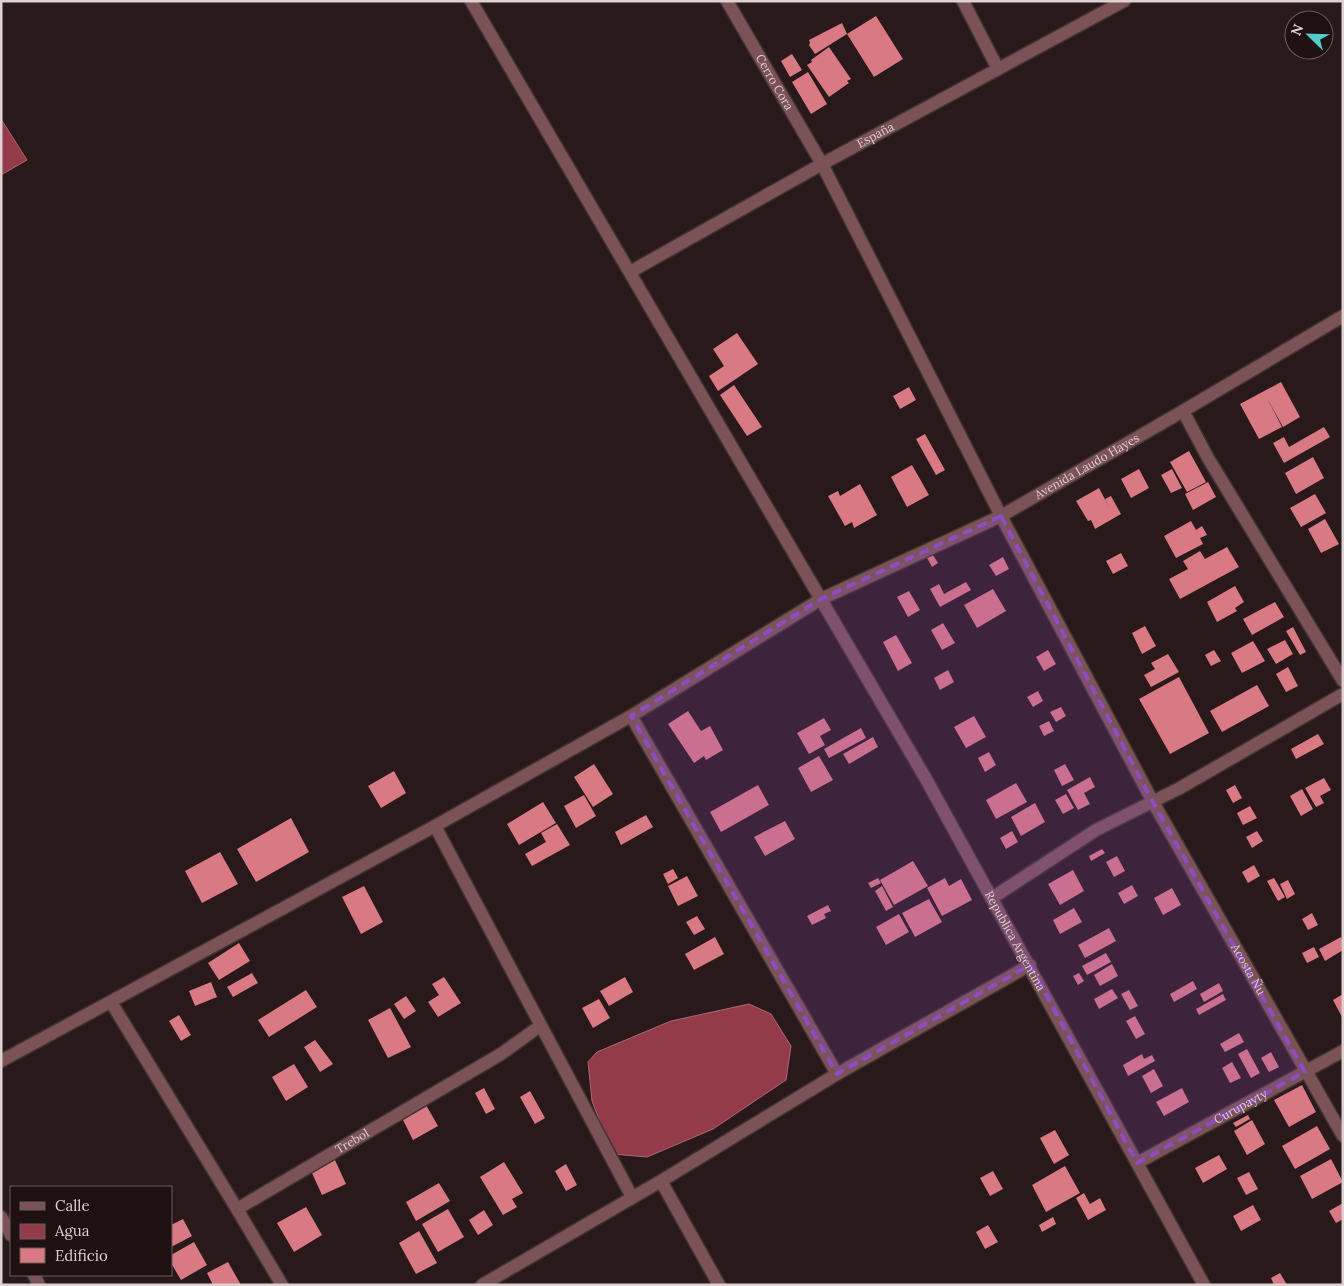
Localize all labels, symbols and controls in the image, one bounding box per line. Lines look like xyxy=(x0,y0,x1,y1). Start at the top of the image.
north arrow xyxy=(1284,10,1334,60)
text: N xyxy=(1287,21,1308,38)
street label: Cerro Cora xyxy=(753,51,797,113)
street label: España xyxy=(854,119,896,151)
street label: Avenida Laudo Hayes xyxy=(1031,430,1142,503)
street label: Republica Argentina xyxy=(982,888,1049,993)
street label: Acosta Ñu xyxy=(1228,940,1269,998)
street label: Curupayty xyxy=(1211,1085,1270,1127)
street label: Trebol xyxy=(333,1125,372,1157)
legend xyxy=(10,1186,172,1276)
text: Calle xyxy=(55,1196,90,1215)
text: Agua xyxy=(54,1221,90,1240)
text: Edificio xyxy=(55,1246,108,1265)

